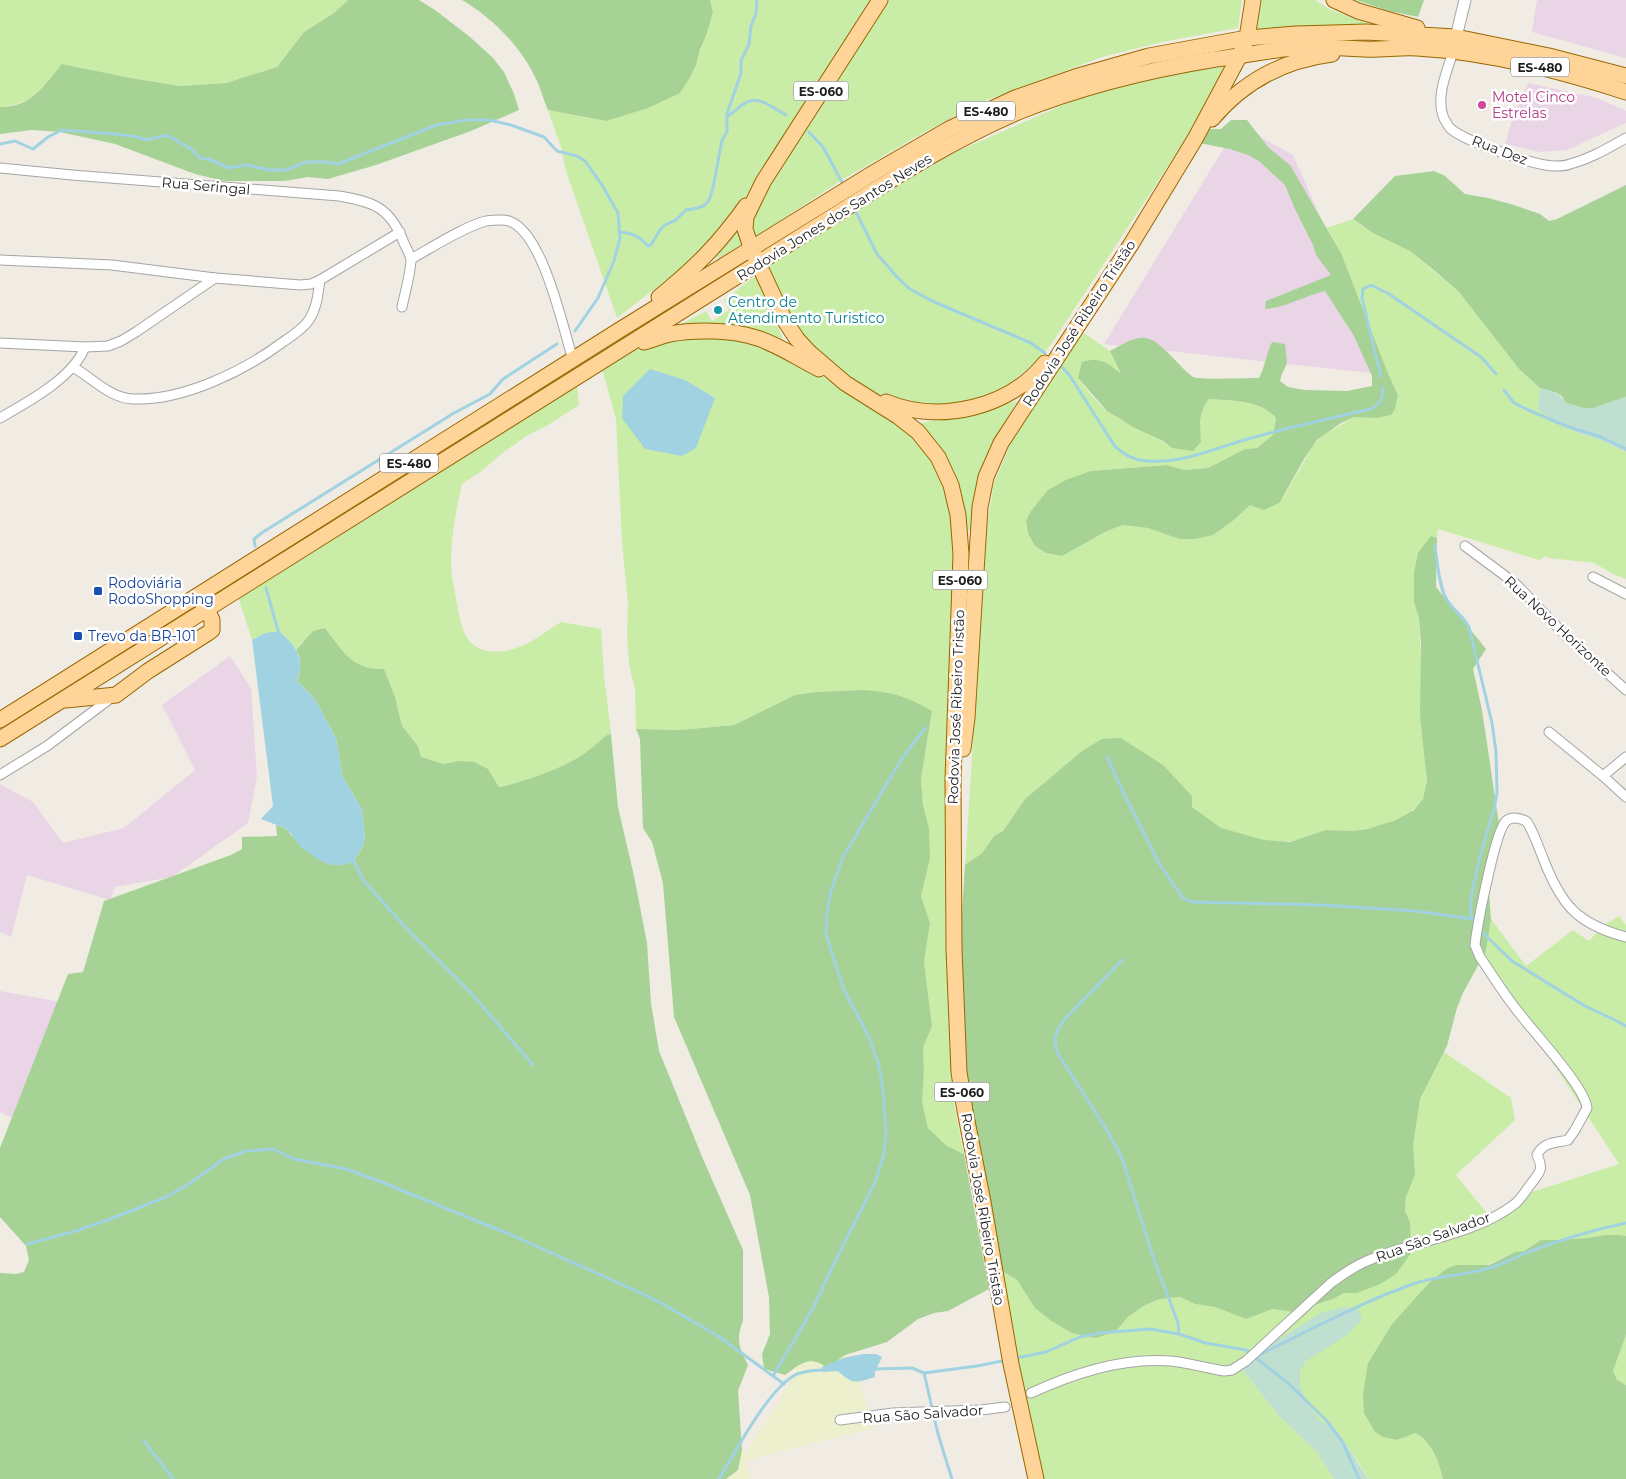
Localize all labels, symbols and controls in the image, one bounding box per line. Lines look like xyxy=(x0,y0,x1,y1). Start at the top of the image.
road number: ES-480 xyxy=(1511,58,1569,76)
road number: ES-060 xyxy=(794,82,848,100)
place label: Motel Cinco Estrelas xyxy=(1492,88,1575,122)
marker: Motel Cinco Estrelas xyxy=(1476,99,1488,111)
road number: ES-480 xyxy=(957,102,1015,120)
street label: Rua Dez xyxy=(1469,131,1531,169)
street label: Rodovia Jones dos Santos Neves xyxy=(733,149,935,285)
street label: Rua Seringal xyxy=(161,173,251,199)
street label: Rodovia José Ribeiro Tristão xyxy=(1018,236,1140,410)
place label: Centro de Atendimento Turistico xyxy=(728,293,885,327)
marker: Centro de Atendimento Turistico xyxy=(712,304,724,316)
road number: ES-480 xyxy=(380,453,438,472)
road number: ES-060 xyxy=(932,570,988,590)
street label: Rua Novo Horizonte xyxy=(1501,572,1615,680)
place label: Rodoviária RodoShopping xyxy=(108,574,214,608)
marker: Rodoviária RodoShopping xyxy=(92,585,104,597)
street label: Rodovia José Ribeiro Tristão xyxy=(944,609,968,805)
place label: Trevo da BR-101 xyxy=(88,627,196,645)
marker: Trevo da BR-101 xyxy=(72,630,84,642)
road number: ES-060 xyxy=(934,1082,990,1102)
street label: Rodovia José Ribeiro Tristão xyxy=(957,1111,1009,1307)
street label: Rua São Salvador xyxy=(1373,1208,1493,1266)
street label: Rua São Salvador xyxy=(862,1401,984,1427)

